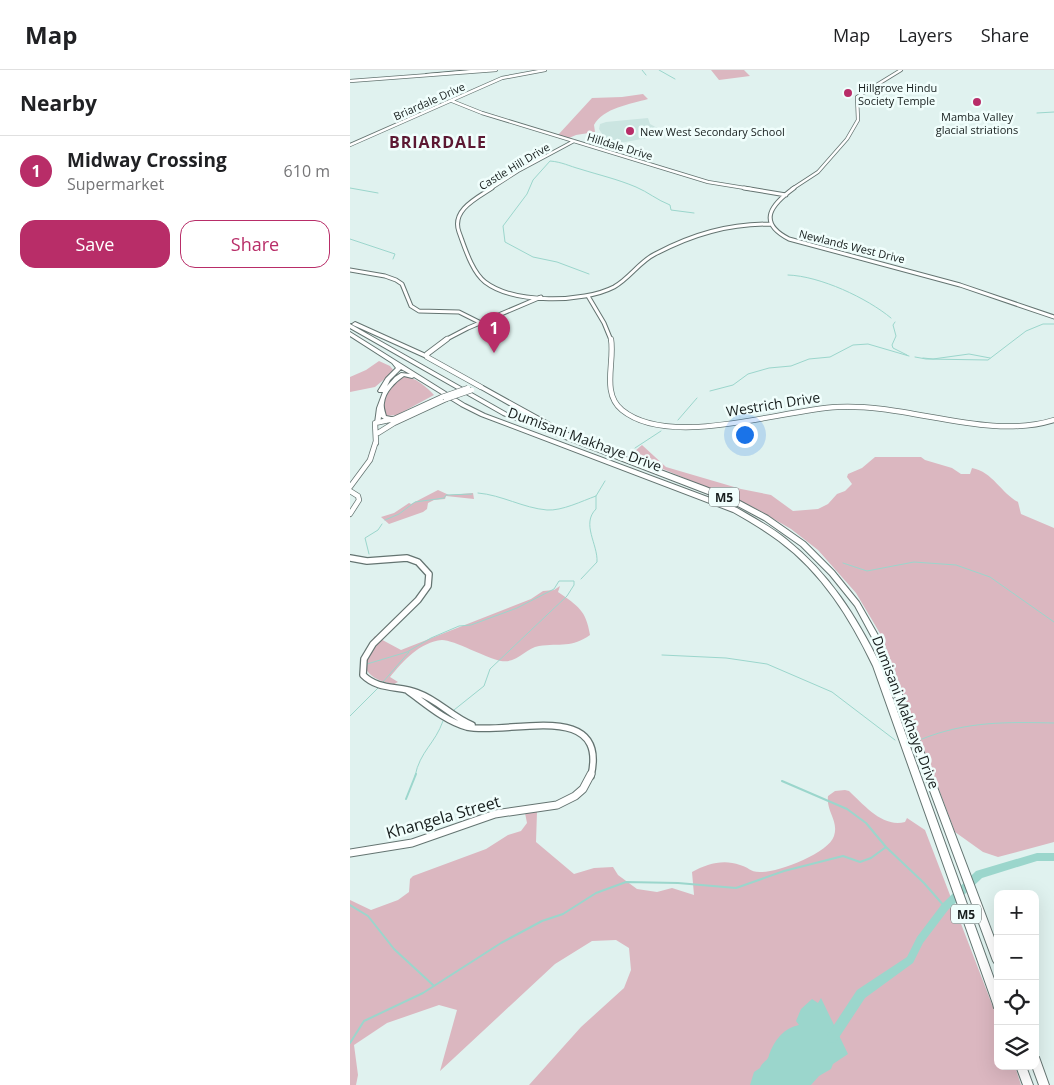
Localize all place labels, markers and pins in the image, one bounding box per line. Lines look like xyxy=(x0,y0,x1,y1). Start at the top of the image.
place label: Hillgrove Hindu Society Temple xyxy=(858,80,937,108)
marker: Hillgrove Hindu Society Temple xyxy=(842,87,854,99)
marker: Mamba Valley glacial striations xyxy=(971,96,983,108)
place label: Mamba Valley glacial striations xyxy=(936,109,1018,137)
place label: New West Secondary School xyxy=(640,124,785,139)
marker: New West Secondary School xyxy=(624,125,636,137)
pin: 1 xyxy=(478,312,510,353)

